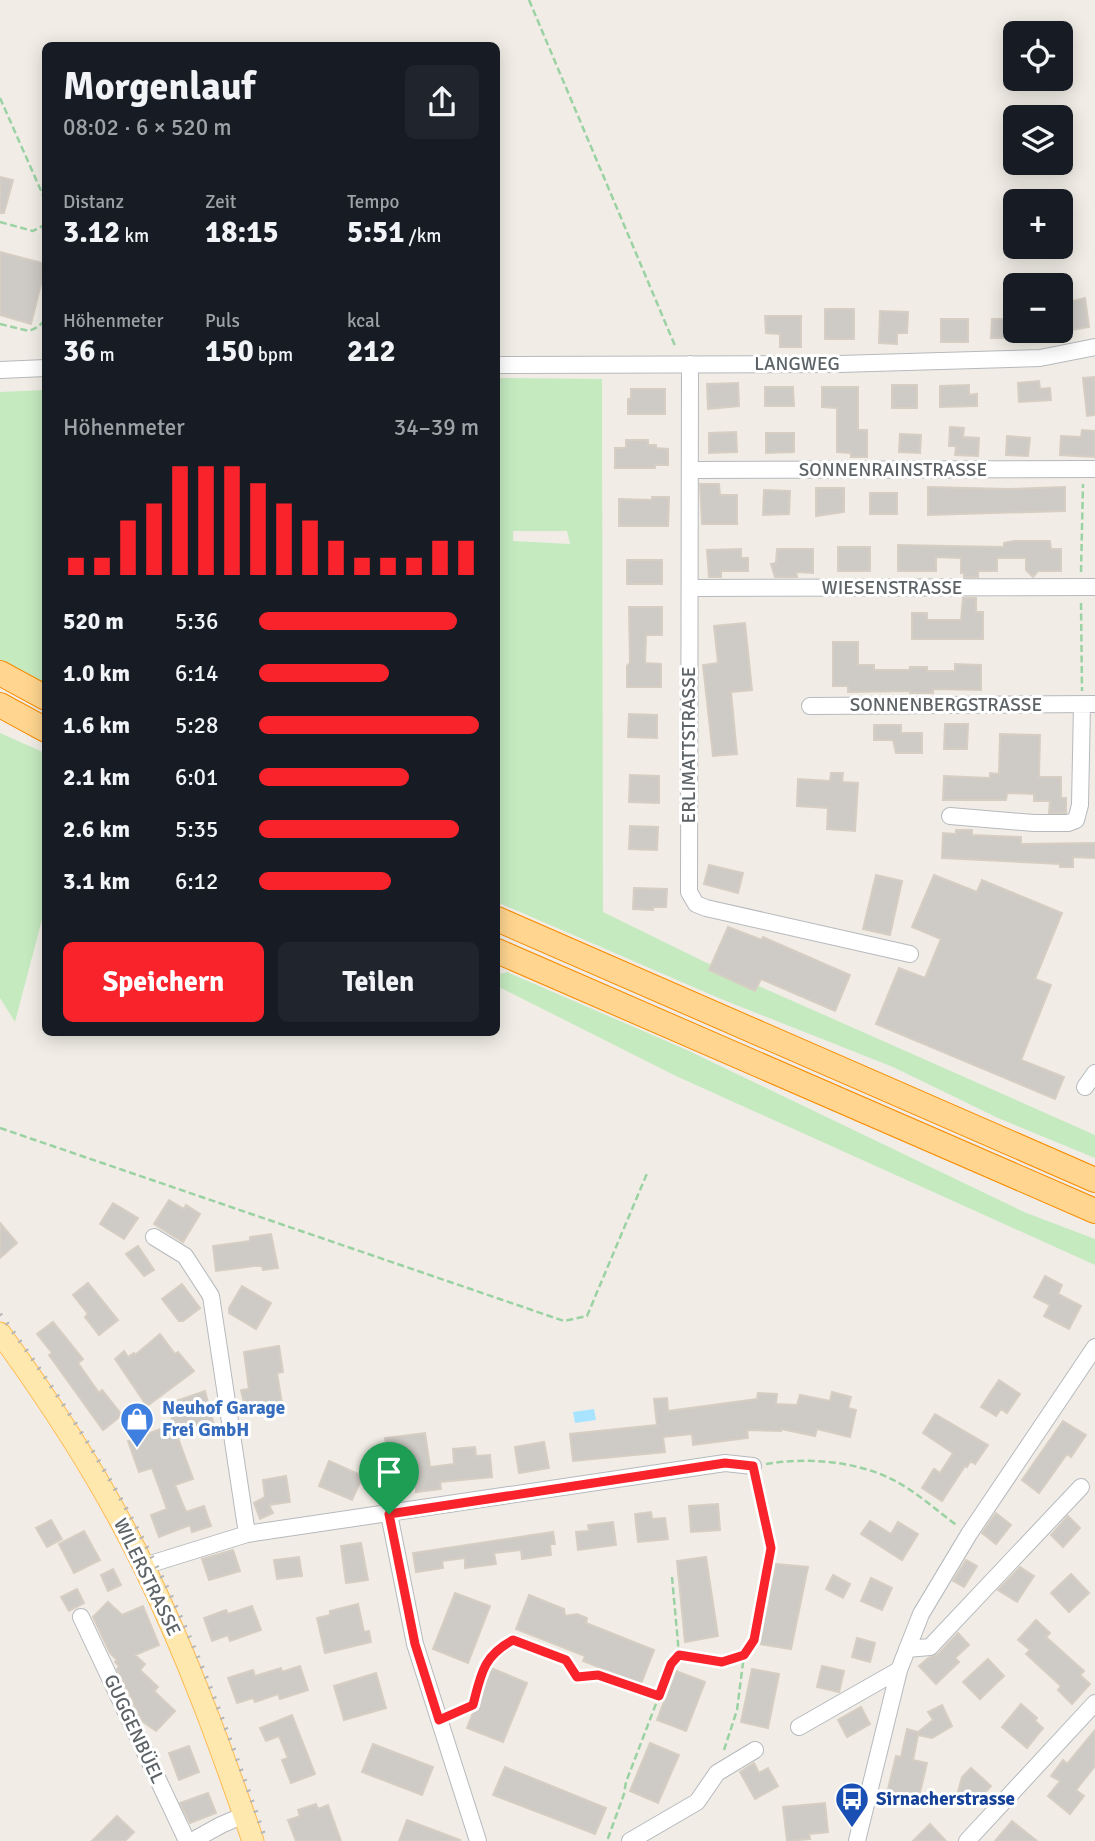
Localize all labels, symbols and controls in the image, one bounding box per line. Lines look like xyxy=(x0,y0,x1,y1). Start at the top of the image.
map controls xyxy=(1003,21,1073,343)
button: locate xyxy=(1003,21,1073,91)
text: Morgenlauf xyxy=(63,63,255,110)
button: share xyxy=(405,65,479,139)
button: layers xyxy=(1003,105,1073,175)
text: 08:02 · 6 × 520 m xyxy=(63,113,232,142)
button: + xyxy=(1003,189,1073,259)
text: Distanz xyxy=(63,190,124,214)
text: Zeit xyxy=(205,190,236,214)
text: Tempo xyxy=(347,190,399,214)
text: 3.12 xyxy=(63,214,120,251)
text: 18:15 xyxy=(205,214,279,251)
text: 5:51 xyxy=(347,214,404,251)
text: km xyxy=(120,224,149,248)
text: /km xyxy=(404,224,441,248)
button: − xyxy=(1003,273,1073,343)
text: Höhenmeter xyxy=(63,309,164,333)
text: Puls xyxy=(205,309,240,333)
text: kcal xyxy=(347,309,380,333)
text: 36 xyxy=(63,333,95,370)
text: 150 xyxy=(205,333,254,370)
text: 212 xyxy=(347,333,396,370)
text: m xyxy=(95,343,115,367)
text: bpm xyxy=(254,343,293,367)
street label: LANGWEG xyxy=(754,352,840,376)
text: Höhenmeter xyxy=(63,413,185,442)
text: 34–39 m xyxy=(394,413,479,442)
street label: SONNENRAINSTRASSE xyxy=(799,458,987,482)
street label: WIESENSTRASSE xyxy=(822,576,963,600)
text: 520 m xyxy=(63,607,124,636)
text: 5:36 xyxy=(175,607,218,636)
text: 1.0 km xyxy=(63,659,130,688)
text: 6:14 xyxy=(175,659,218,688)
street label: ERLIMATTSTRASSE xyxy=(677,667,701,823)
street label: SONNENBERGSTRASSE xyxy=(850,693,1042,717)
text: 1.6 km xyxy=(63,711,130,740)
text: 5:28 xyxy=(175,711,218,740)
text: 2.1 km xyxy=(63,763,130,792)
text: 6:01 xyxy=(175,763,218,792)
text: 2.6 km xyxy=(63,815,130,844)
text: 5:35 xyxy=(175,815,218,844)
text: 3.1 km xyxy=(63,867,130,896)
text: 6:12 xyxy=(175,867,218,896)
button: Speichern xyxy=(63,942,264,1022)
button: Teilen xyxy=(278,942,479,1022)
place label: Neuhof Garage Frei GmbH xyxy=(162,1396,285,1442)
shop icon: Neuhof Garage Frei GmbH xyxy=(118,1400,156,1449)
pin xyxy=(359,1442,419,1514)
icon: arrive xyxy=(370,1453,408,1491)
street label: WILERSTRASSE xyxy=(108,1514,186,1640)
street label: GUGGENBÜEL xyxy=(98,1671,170,1788)
bus stop icon: Sirnacherstrasse xyxy=(833,1780,871,1829)
place label: Sirnacherstrasse xyxy=(876,1787,1015,1811)

